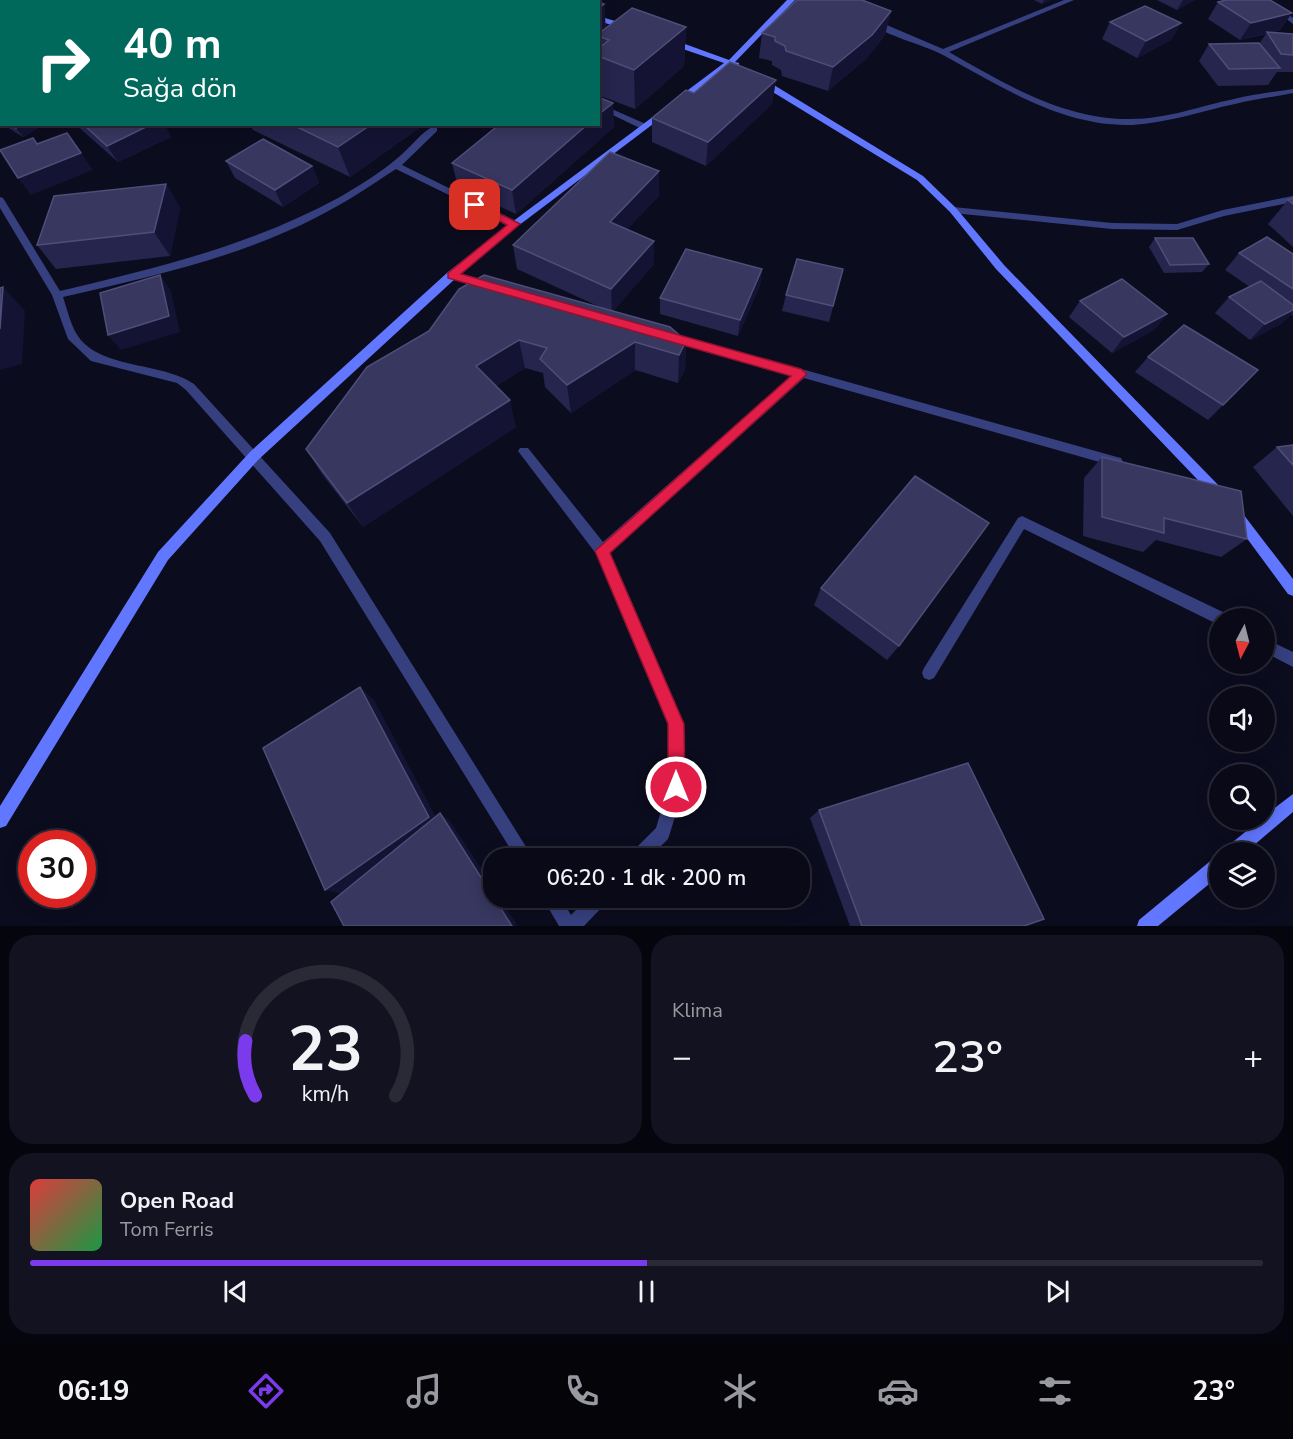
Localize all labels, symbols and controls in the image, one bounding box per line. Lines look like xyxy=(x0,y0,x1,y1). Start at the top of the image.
text: 40 m xyxy=(123,16,222,73)
icon: right xyxy=(24,24,102,102)
text: Sağa dön xyxy=(123,70,237,107)
pin xyxy=(449,179,500,230)
icon: arrive xyxy=(458,188,491,221)
north arrow xyxy=(1209,608,1275,674)
map controls xyxy=(1209,608,1275,908)
button: sound xyxy=(1209,686,1275,752)
position arrow xyxy=(644,755,708,819)
button: search xyxy=(1209,764,1275,830)
speed limit sign: 30 xyxy=(18,830,96,908)
button: layers xyxy=(1209,842,1275,908)
text: 06:20 · 1 dk · 200 m xyxy=(547,863,746,893)
text: Klima xyxy=(672,997,723,1024)
text: 23 xyxy=(288,1007,363,1092)
text: 23° xyxy=(932,1027,1003,1088)
text: − xyxy=(672,1035,692,1080)
text: + xyxy=(1243,1035,1263,1080)
text: km/h xyxy=(302,1080,349,1110)
text: Open Road xyxy=(120,1186,234,1216)
text: Tom Ferris xyxy=(120,1216,214,1243)
icon: previous xyxy=(219,1275,252,1308)
icon: pause xyxy=(630,1275,663,1308)
icon: next xyxy=(1041,1275,1074,1308)
icon: directions xyxy=(245,1370,287,1412)
icon: music xyxy=(403,1370,445,1412)
icon: phone xyxy=(561,1370,603,1412)
icon: climate xyxy=(719,1370,761,1412)
icon: car xyxy=(877,1370,919,1412)
icon: filters xyxy=(1034,1370,1076,1412)
text: 06:19 xyxy=(58,1373,129,1410)
text: 23° xyxy=(1192,1373,1235,1410)

